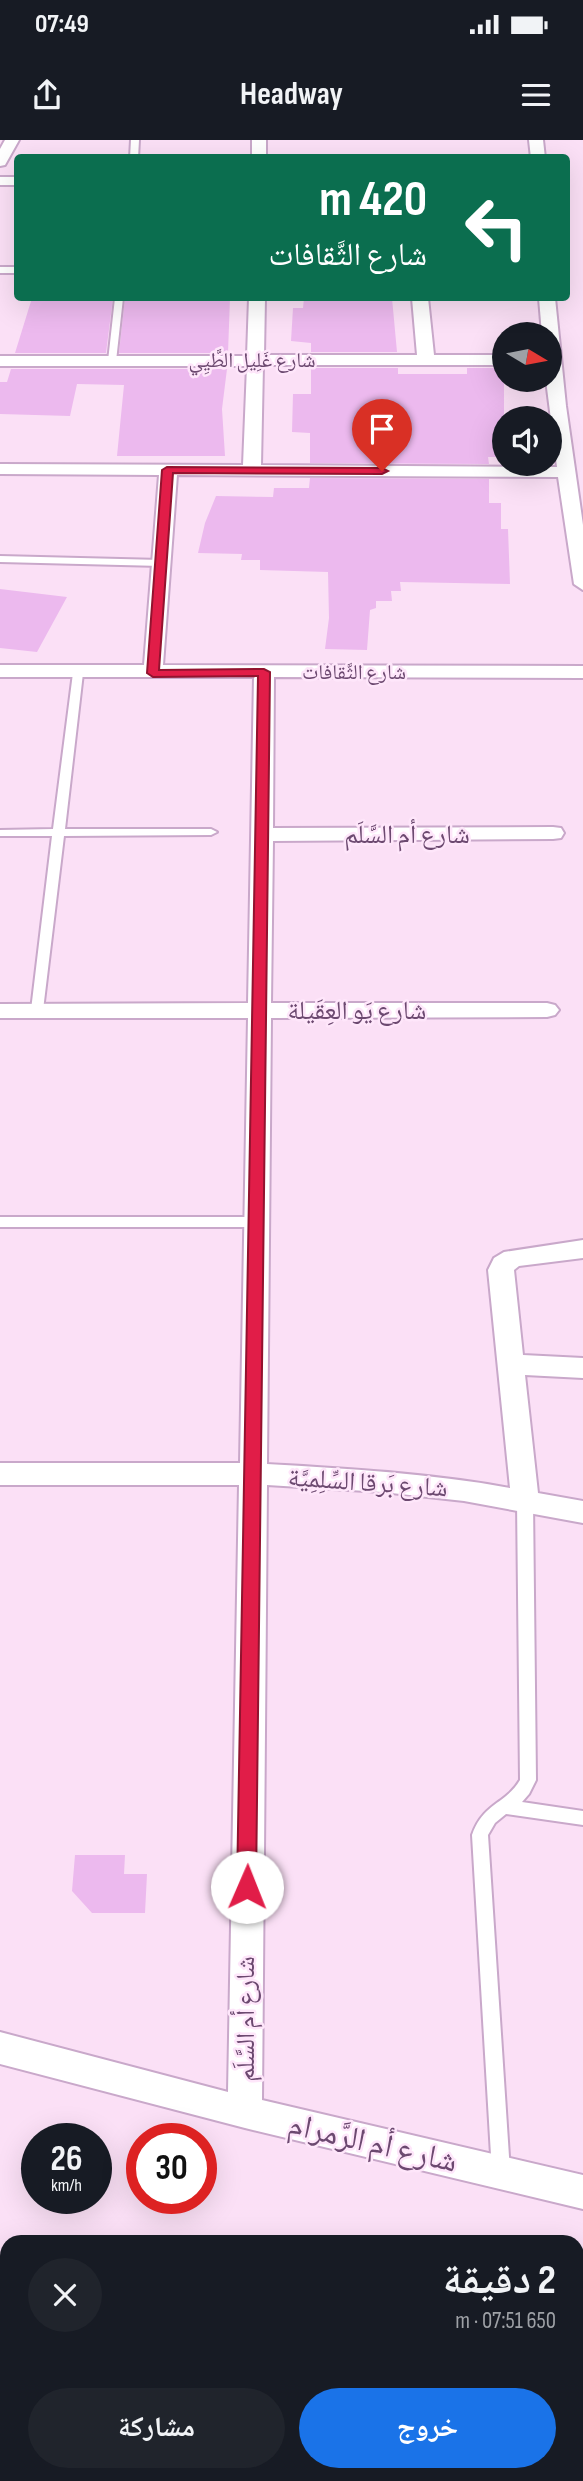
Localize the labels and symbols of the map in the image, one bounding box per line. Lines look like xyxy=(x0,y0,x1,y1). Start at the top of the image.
north arrow xyxy=(492,322,562,392)
street label: شارع غَلِيل الطَّيِي xyxy=(189,348,315,376)
pin xyxy=(352,399,412,471)
street label: شارع الثَّقافات xyxy=(302,660,406,685)
street label: شارع أم السَّلَم xyxy=(344,818,470,852)
street label: شارع يَو العِقَيلة xyxy=(288,996,426,1027)
street label: شارع بَرقا السِّلِمِيَّة xyxy=(287,1462,449,1505)
position arrow xyxy=(210,1850,284,1924)
street label: شارع أم السَّلَم xyxy=(229,1956,263,2082)
street label: شارع أم الرَّمرام xyxy=(284,2105,461,2182)
speed limit sign: 30 xyxy=(126,2123,217,2214)

